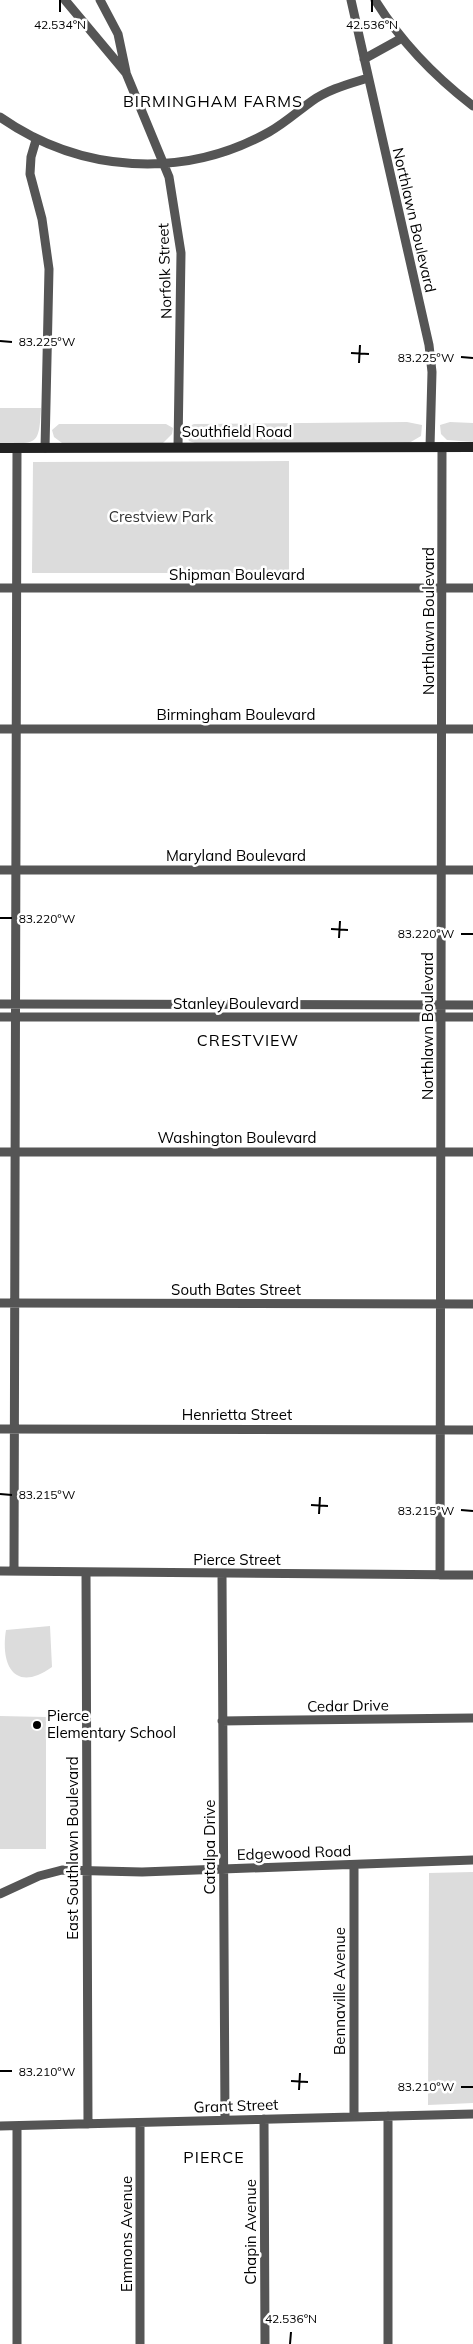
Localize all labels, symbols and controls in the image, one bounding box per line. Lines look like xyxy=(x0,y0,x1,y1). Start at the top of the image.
text: 42.534°N xyxy=(34,17,86,32)
text: 42.536°N xyxy=(346,17,398,32)
district label: BIRMINGHAM FARMS xyxy=(123,91,303,111)
street label: Northlawn Boulevard xyxy=(389,146,440,294)
street label: Norfolk Street xyxy=(153,223,176,319)
text: 83.225°W xyxy=(19,334,75,349)
text: 83.225°W xyxy=(398,350,454,365)
street label: Southfield Road xyxy=(182,422,292,441)
park label: Crestview Park xyxy=(109,507,214,526)
street label: Northlawn Boulevard xyxy=(419,547,438,695)
street label: Shipman Boulevard xyxy=(169,565,305,584)
street label: Birmingham Boulevard xyxy=(157,705,315,724)
street label: Maryland Boulevard xyxy=(166,846,306,865)
text: 83.220°W xyxy=(19,911,75,926)
text: 83.220°W xyxy=(398,926,454,941)
street label: Northlawn Boulevard xyxy=(418,952,437,1100)
street label: Stanley Boulevard xyxy=(173,994,299,1013)
district label: CRESTVIEW xyxy=(197,1030,299,1050)
street label: Washington Boulevard xyxy=(157,1128,317,1147)
street label: South Bates Street xyxy=(171,1280,301,1299)
street label: Henrietta Street xyxy=(182,1405,292,1424)
text: 83.215°W xyxy=(19,1487,75,1502)
text: 83.215°W xyxy=(398,1503,454,1518)
street label: Pierce Street xyxy=(193,1550,281,1569)
street label: Cedar Drive xyxy=(307,1695,389,1716)
place label: Pierce Elementary School xyxy=(47,1706,176,1742)
marker: Pierce Elementary School xyxy=(31,1719,43,1731)
street label: East Southlawn Boulevard xyxy=(63,1756,82,1940)
street label: Catalpa Drive xyxy=(200,1800,219,1894)
street label: Edgewood Road xyxy=(236,1841,352,1864)
street label: Bennaville Avenue xyxy=(330,1927,349,2055)
text: 83.210°W xyxy=(19,2064,75,2079)
text: 83.210°W xyxy=(398,2079,454,2094)
street label: Grant Street xyxy=(193,2095,279,2116)
district label: PIERCE xyxy=(183,2147,245,2167)
street label: Emmons Avenue xyxy=(117,2176,136,2292)
street label: Chapin Avenue xyxy=(241,2179,260,2285)
text: 42.536°N xyxy=(265,2311,317,2326)

